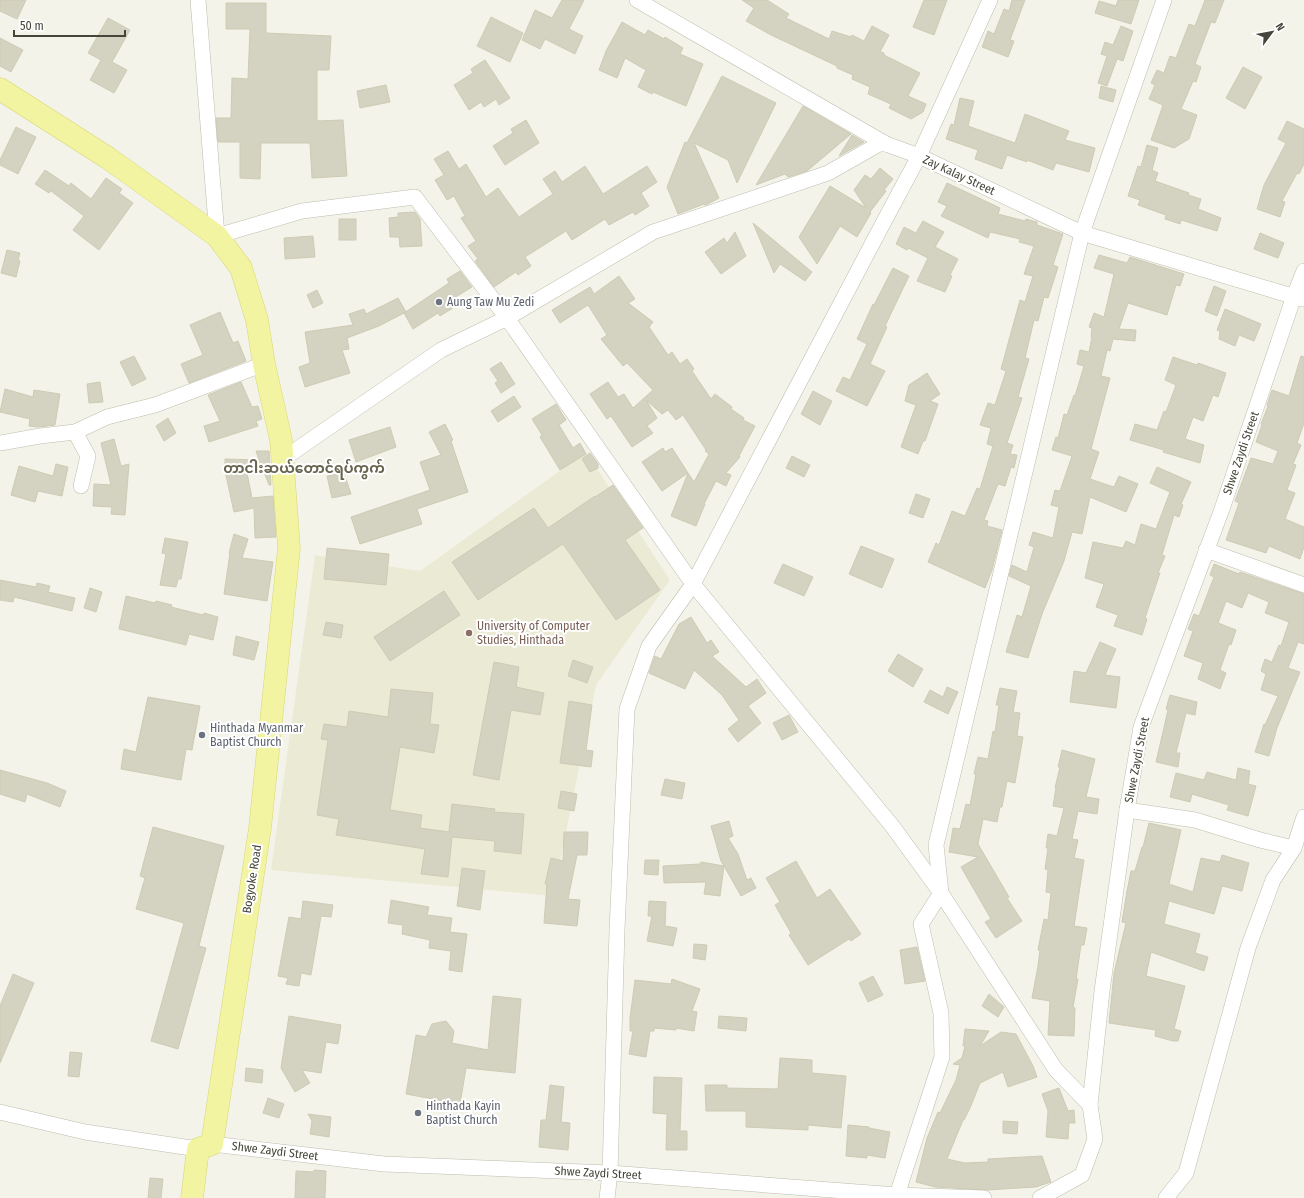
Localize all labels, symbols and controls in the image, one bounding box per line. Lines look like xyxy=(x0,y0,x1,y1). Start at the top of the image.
scale bar xyxy=(14,12,125,38)
north arrow xyxy=(1252,12,1292,52)
text: 50 m xyxy=(20,19,44,33)
text: N xyxy=(1273,21,1287,33)
street label: Zay Kalay Street xyxy=(921,152,997,198)
place label: Aung Taw Mu Zedi xyxy=(447,295,534,309)
marker: Aung Taw Mu Zedi xyxy=(434,297,444,307)
street label: Shwe Zaydi Street xyxy=(1220,409,1262,496)
district label: တာငါးဆယ်တောင်ရပ်ကွက် xyxy=(223,458,385,480)
place label: University of Computer Studies, Hinthada xyxy=(477,619,590,647)
marker: University of Computer Studies, Hinthada xyxy=(464,628,474,638)
street label: Shwe Zaydi Street xyxy=(1122,716,1152,804)
place label: Hinthada Myanmar Baptist Church xyxy=(210,721,304,749)
marker: Hinthada Myanmar Baptist Church xyxy=(197,730,207,740)
street label: Bogyoke Road xyxy=(240,844,264,914)
place label: Hinthada Kayin Baptist Church xyxy=(426,1099,501,1127)
marker: Hinthada Kayin Baptist Church xyxy=(413,1108,423,1118)
street label: Shwe Zaydi Street xyxy=(231,1139,319,1163)
street label: Shwe Zaydi Street xyxy=(554,1164,642,1182)

